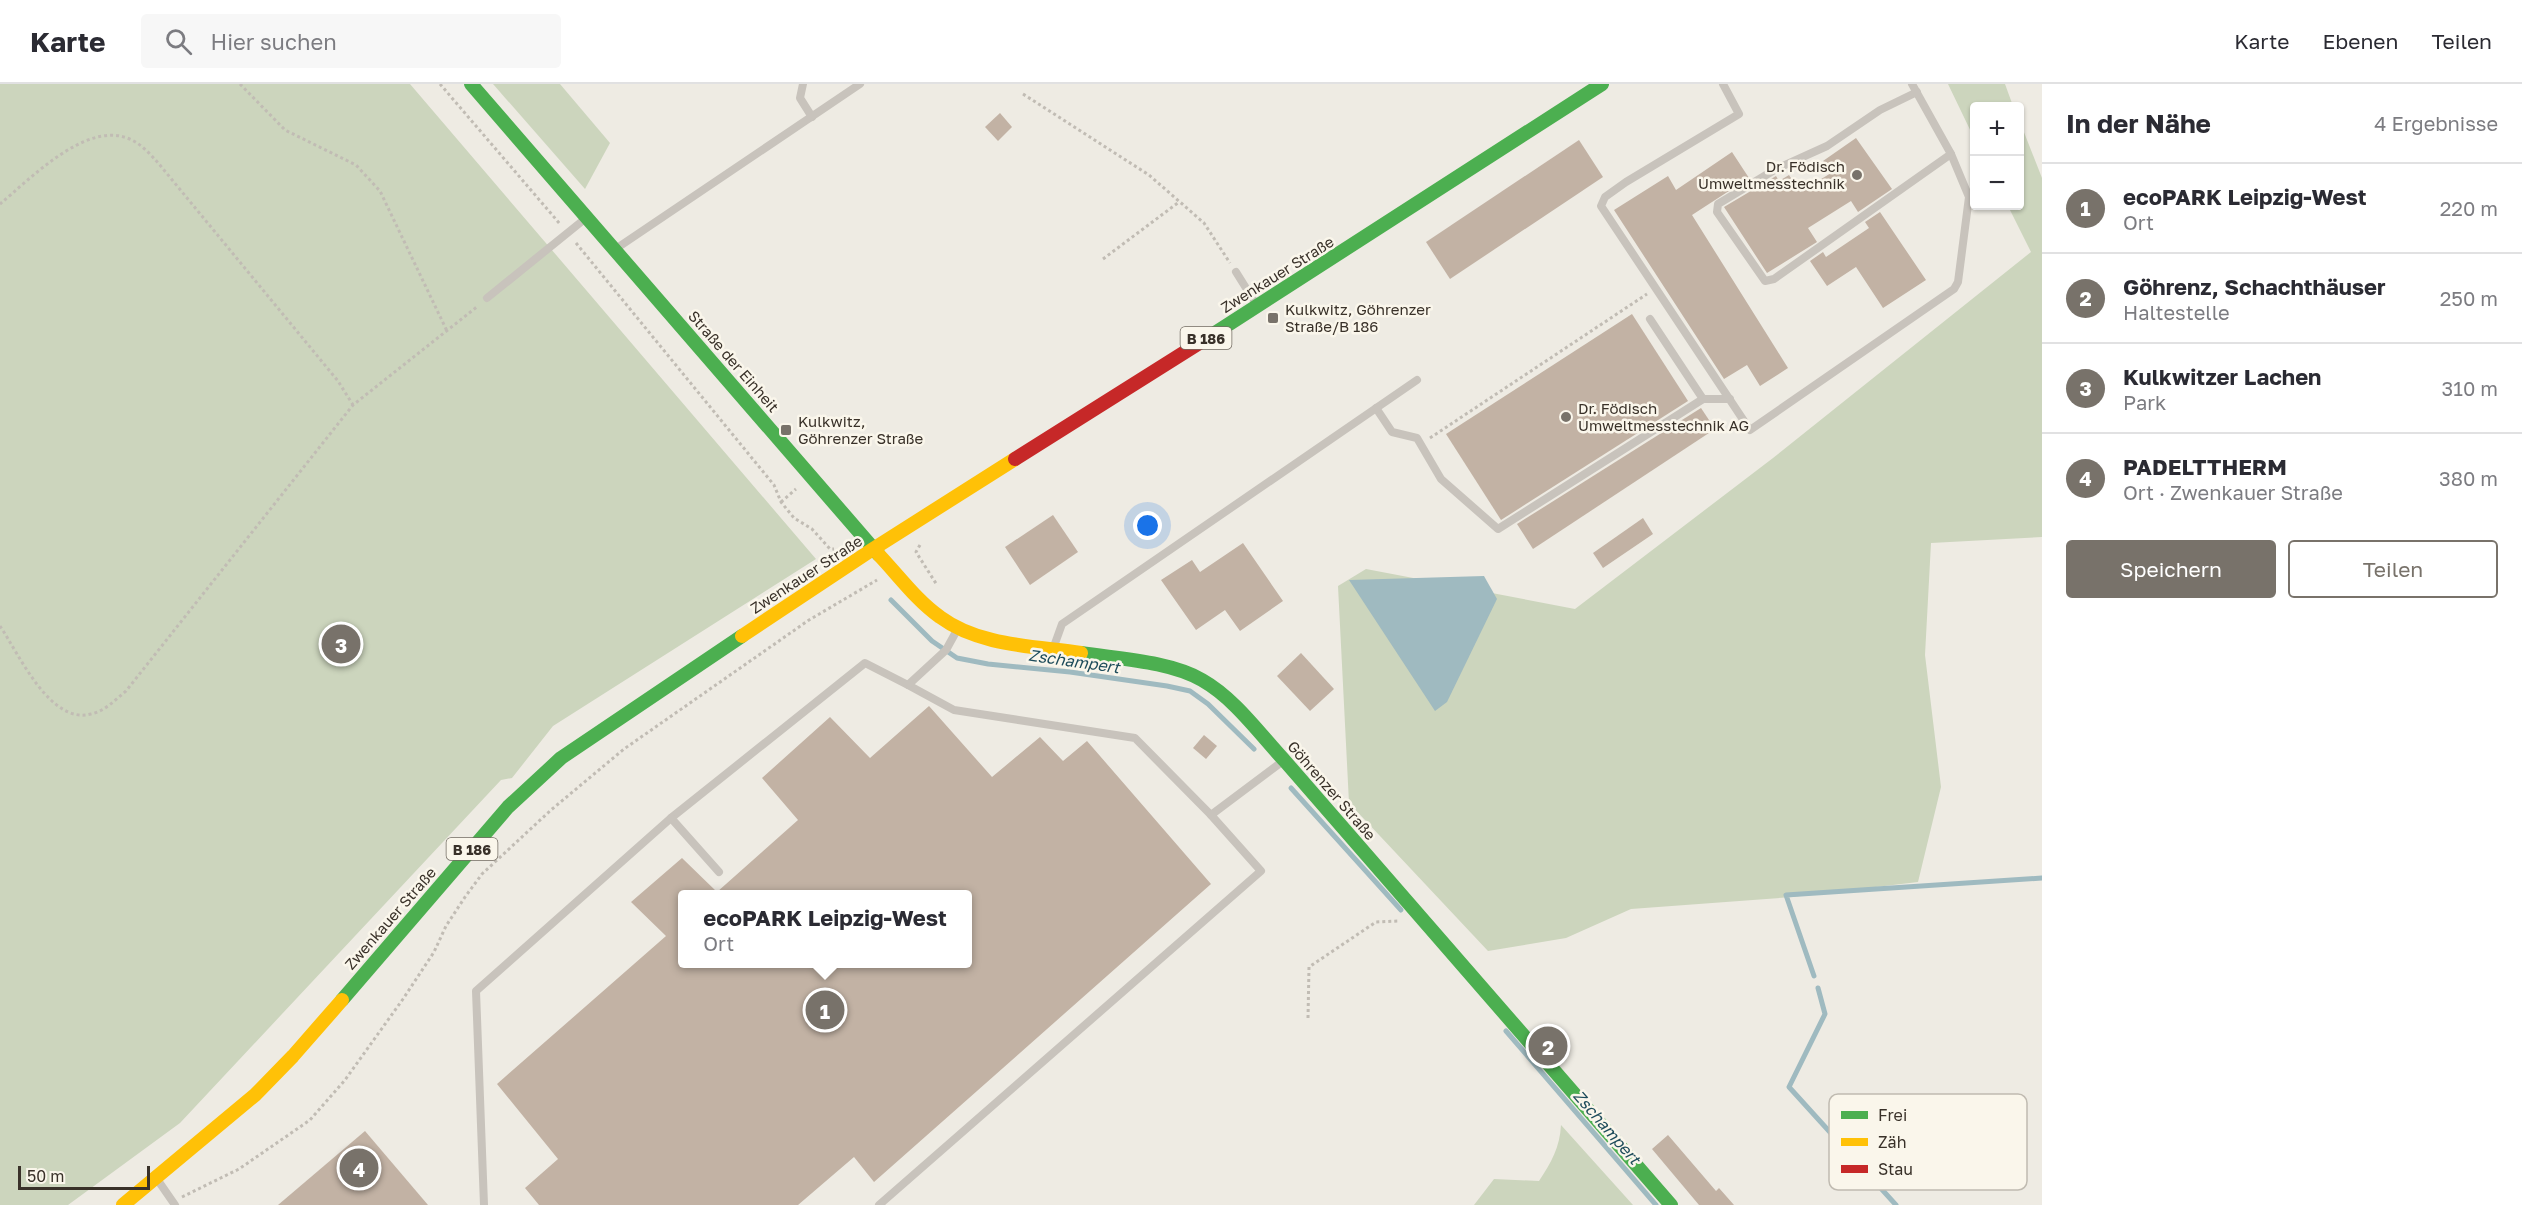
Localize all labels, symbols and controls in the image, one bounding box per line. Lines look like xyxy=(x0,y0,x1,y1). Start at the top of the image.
search box xyxy=(141,14,561,68)
text: Karte xyxy=(30,25,105,58)
icon: search xyxy=(162,25,195,58)
text: Hier suchen xyxy=(210,28,337,55)
text: Karte xyxy=(2234,28,2290,54)
text: Ebenen xyxy=(2323,28,2398,54)
text: Teilen xyxy=(2431,28,2492,54)
map controls xyxy=(1970,102,2024,210)
button: + xyxy=(1970,102,2024,156)
text: In der Nähe xyxy=(2066,108,2211,139)
text: 4 Ergebnisse xyxy=(2374,111,2498,135)
button: − xyxy=(1970,156,2024,210)
place label: Dr. Födisch Umweltmesstechnik xyxy=(1698,157,1846,192)
marker: Dr. Födisch Umweltmesstechnik xyxy=(1850,168,1864,182)
text: ecoPARK Leipzig-West xyxy=(2123,183,2367,210)
text: 1 xyxy=(2080,196,2091,220)
text: 220 m xyxy=(2440,196,2498,220)
text: Ort xyxy=(2123,210,2154,234)
street label: Zwenkauer Straße xyxy=(1217,232,1337,316)
text: Göhrenz, Schachthäuser xyxy=(2123,273,2386,300)
text: 2 xyxy=(2079,286,2092,310)
text: 250 m xyxy=(2440,286,2498,310)
place label: Kulkwitz, Göhrenzer Straße/B 186 xyxy=(1285,300,1431,335)
text: Haltestelle xyxy=(2123,300,2230,324)
street label: Straße der Einheit xyxy=(685,307,783,415)
marker: Kulkwitz, Göhrenzer Straße/B 186 xyxy=(1266,311,1280,325)
road number: B 186 xyxy=(1180,327,1232,349)
text: Kulkwitzer Lachen xyxy=(2123,363,2321,390)
text: 3 xyxy=(2079,376,2092,400)
text: 310 m xyxy=(2442,376,2498,400)
text: Park xyxy=(2123,390,2166,414)
place label: Dr. Födisch Umweltmesstechnik AG xyxy=(1578,399,1749,434)
marker: Dr. Födisch Umweltmesstechnik AG xyxy=(1559,410,1573,424)
place label: Kulkwitz, Göhrenzer Straße xyxy=(798,412,924,447)
marker: Kulkwitz, Göhrenzer Straße xyxy=(779,423,793,437)
text: PADELTTHERM xyxy=(2123,453,2287,480)
text: 4 xyxy=(2079,466,2092,490)
text: 380 m xyxy=(2439,466,2498,490)
text: Ort · Zwenkauer Straße xyxy=(2123,480,2343,504)
your location xyxy=(1133,511,1162,540)
street label: Zwenkauer Straße xyxy=(747,531,866,617)
button: Speichern xyxy=(2066,540,2276,598)
button: Teilen xyxy=(2288,540,2498,598)
pin: 3 xyxy=(322,622,360,666)
water label: Zschampert xyxy=(1027,645,1122,678)
street label: Göhrenzer Straße xyxy=(1284,737,1380,843)
road number: B 186 xyxy=(446,838,498,860)
street label: Zwenkauer Straße xyxy=(341,863,440,973)
popup xyxy=(678,890,972,968)
text: ecoPARK Leipzig-West xyxy=(703,904,947,931)
text: Ort xyxy=(703,931,734,955)
pin: 1 xyxy=(806,988,844,1032)
pin: 2 xyxy=(1528,1024,1568,1068)
water label: Zschampert xyxy=(1569,1086,1646,1169)
legend xyxy=(1829,1094,2027,1190)
text: Frei xyxy=(1878,1105,1907,1125)
text: Zäh xyxy=(1878,1132,1906,1152)
pin: 4 xyxy=(340,1146,378,1190)
text: Stau xyxy=(1878,1159,1913,1179)
scale bar xyxy=(18,1163,150,1190)
text: 50 m xyxy=(27,1166,64,1186)

